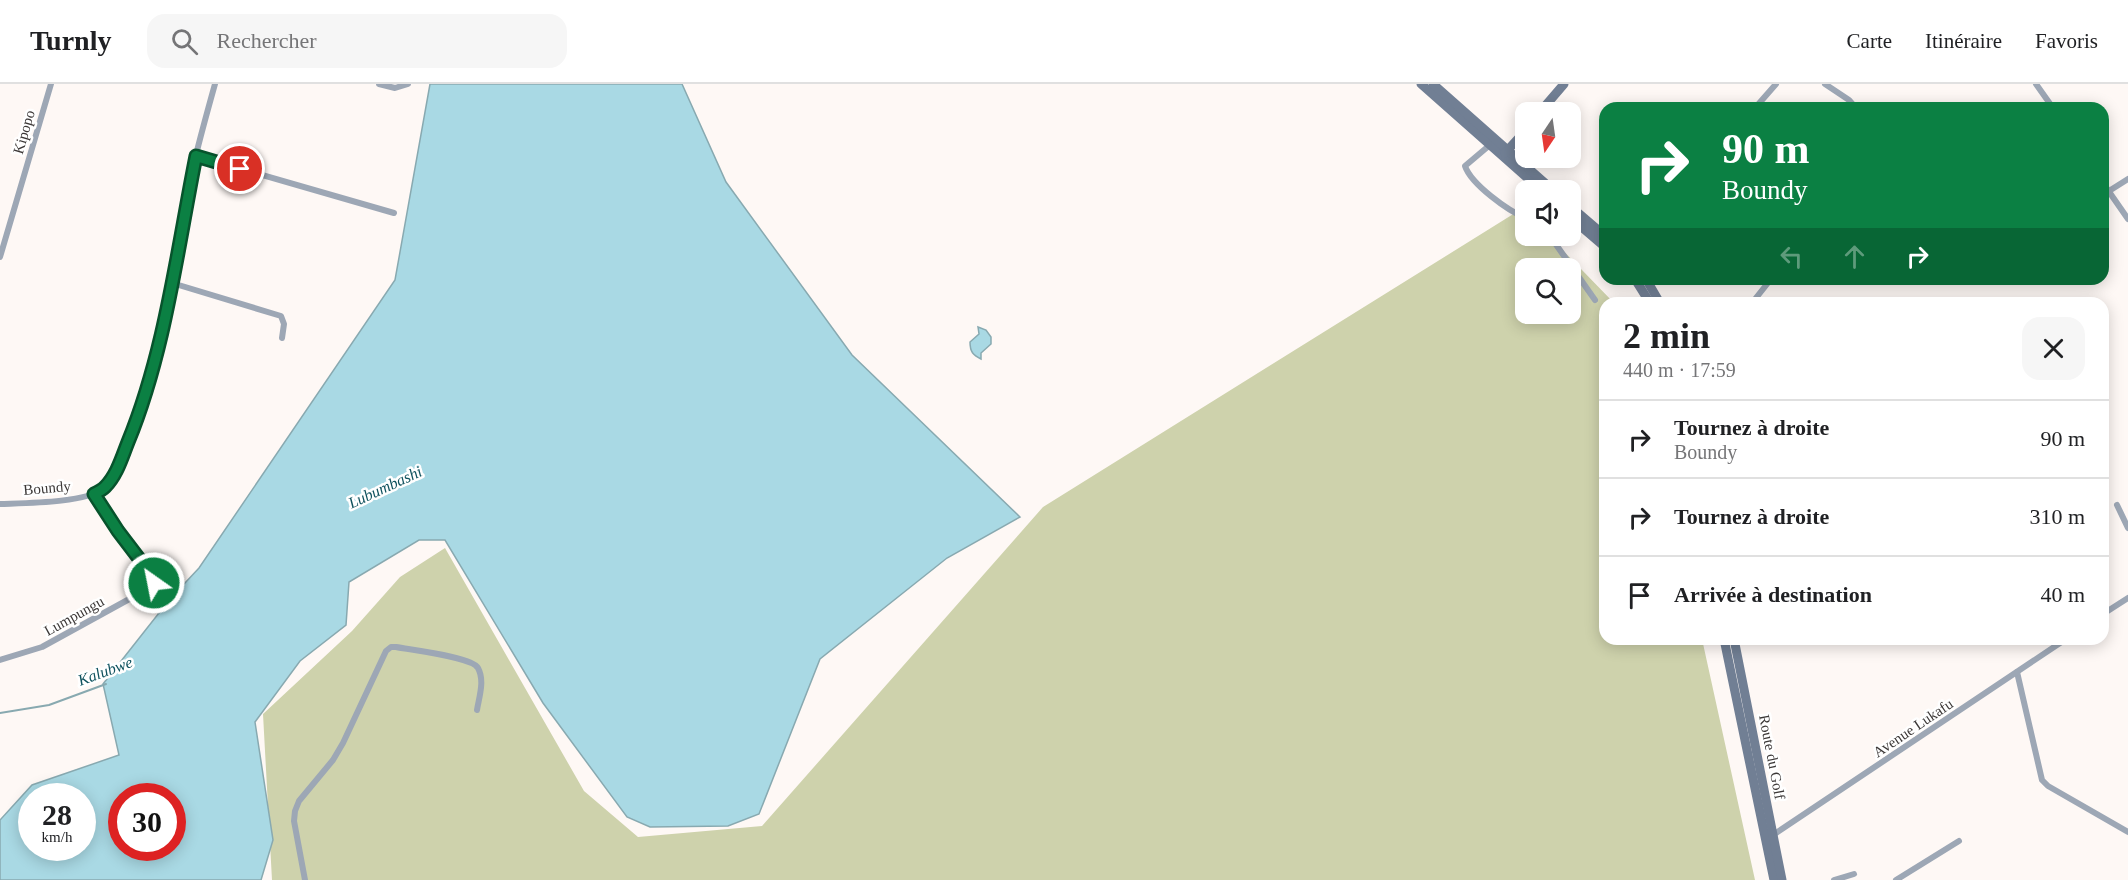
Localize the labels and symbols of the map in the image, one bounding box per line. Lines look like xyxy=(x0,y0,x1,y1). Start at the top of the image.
north arrow xyxy=(1515,102,1581,168)
street label: Kipopo xyxy=(10,108,38,156)
pin xyxy=(214,143,265,194)
water label: Lubumbashi xyxy=(345,463,424,512)
street label: Boundy xyxy=(23,478,72,498)
position arrow xyxy=(122,551,186,615)
street label: Lumpungu xyxy=(41,593,107,639)
water label: Kalubwe xyxy=(74,653,135,689)
street label: Avenue Lukafu xyxy=(1870,695,1956,761)
street label: Route du Golf xyxy=(1756,713,1788,801)
speed limit sign: 30 xyxy=(108,783,186,861)

